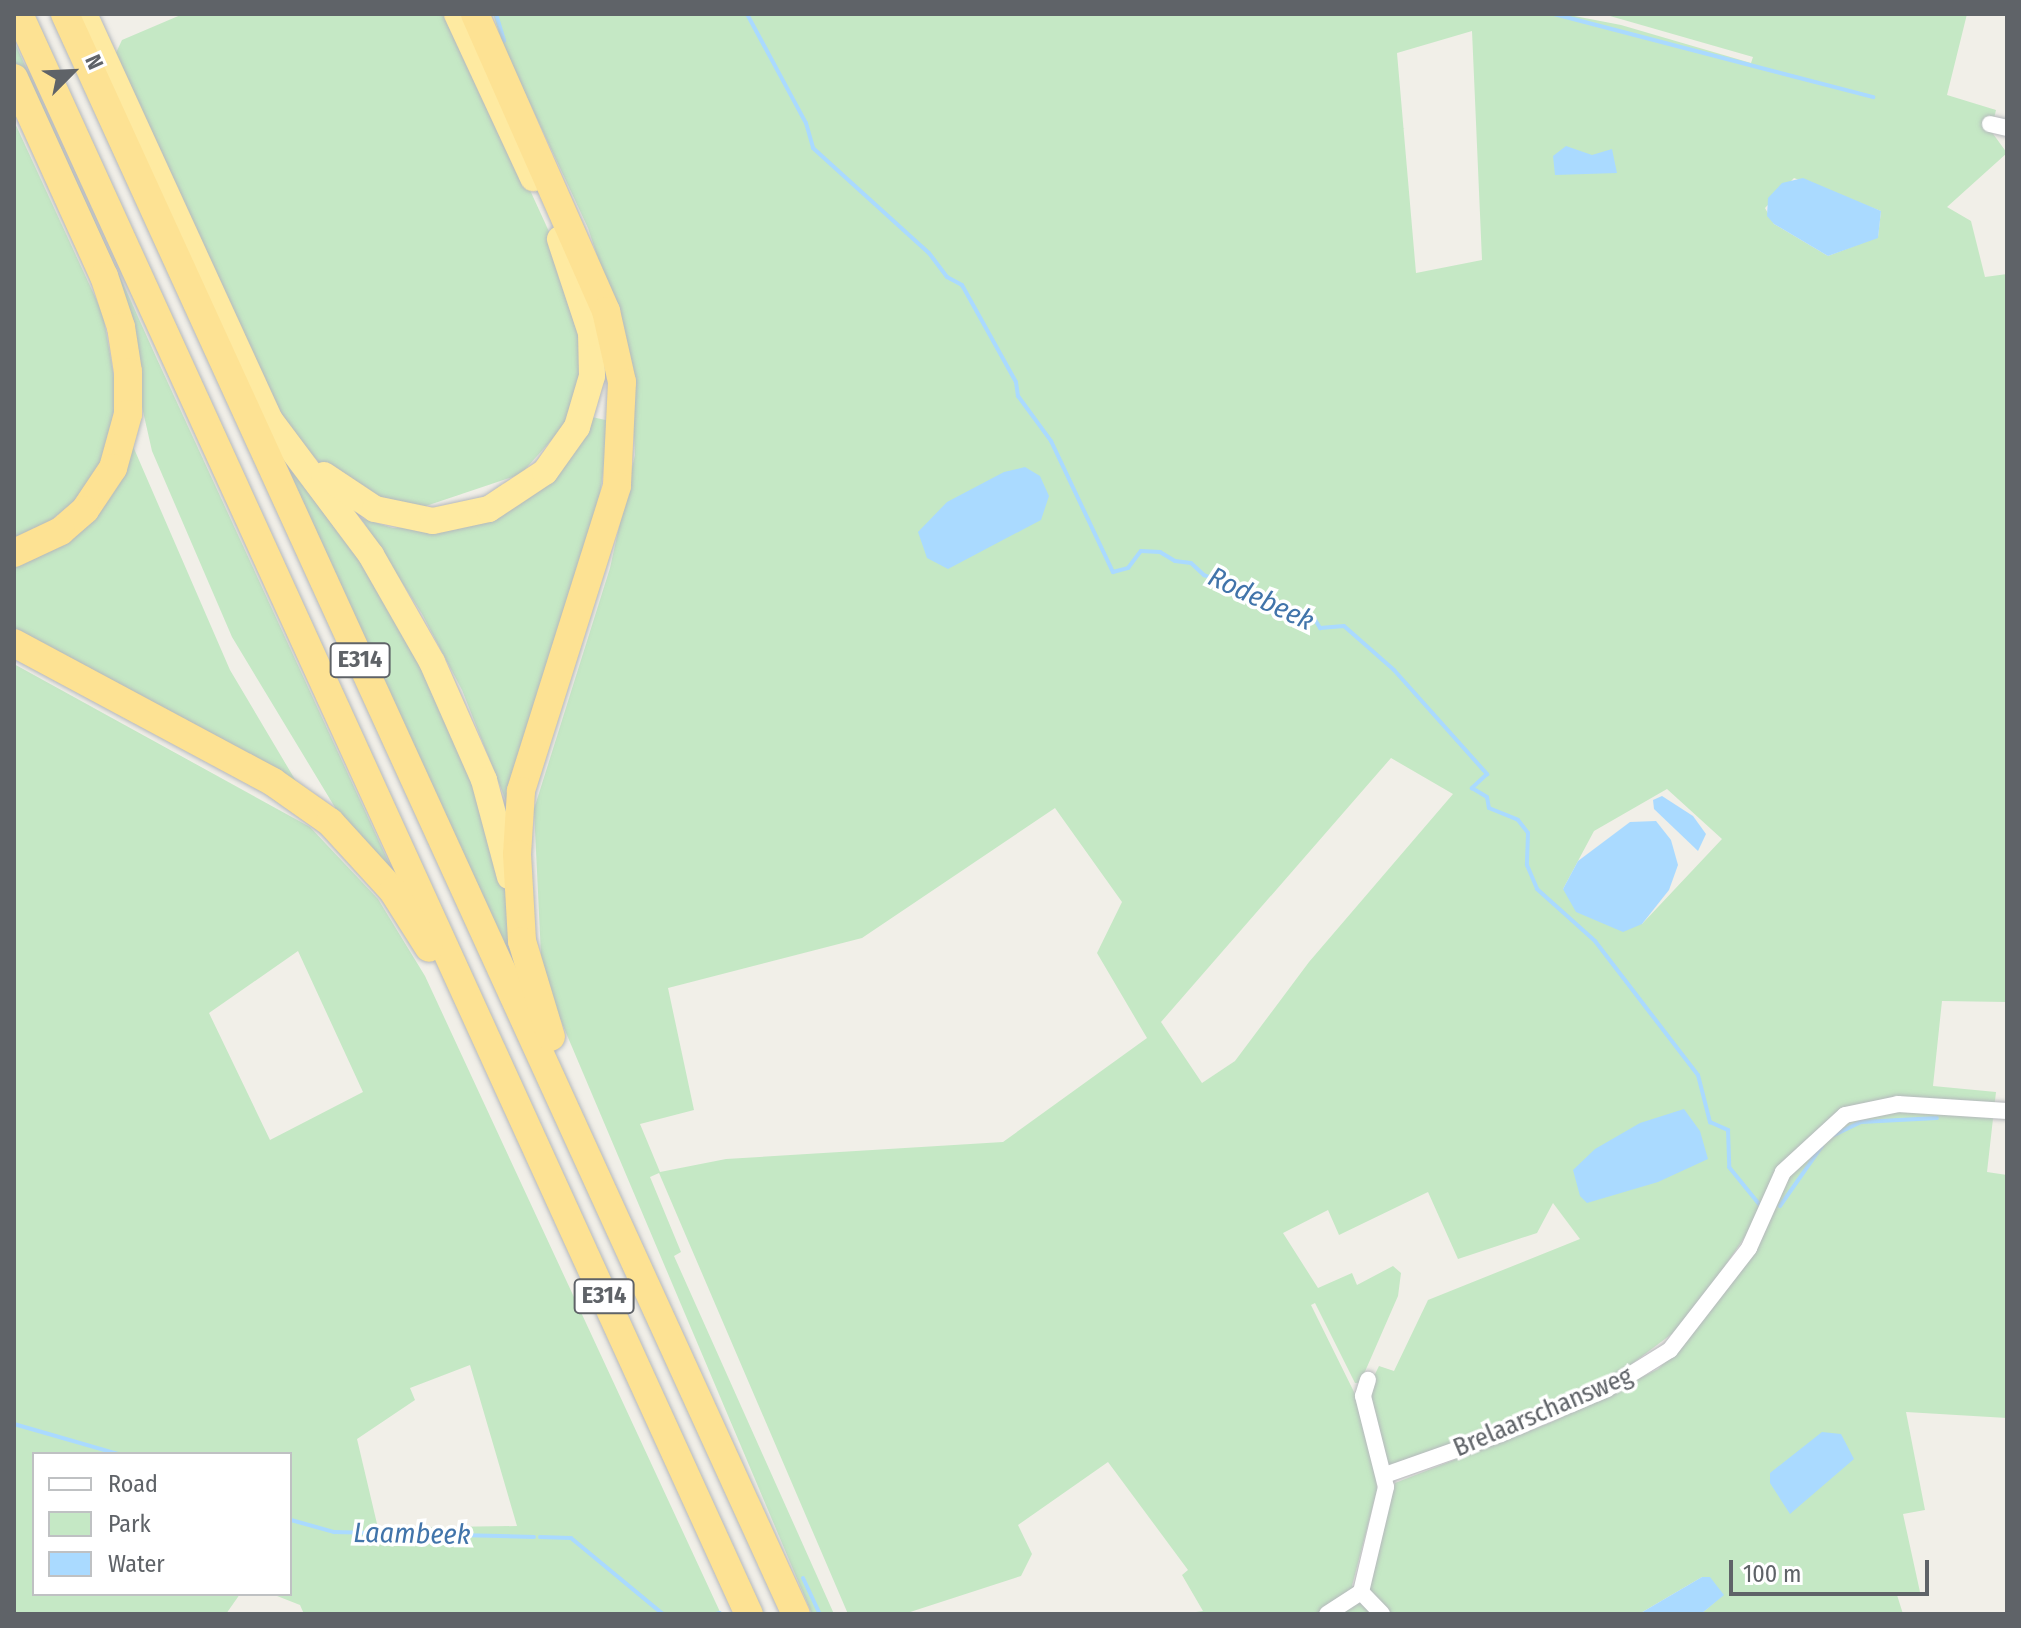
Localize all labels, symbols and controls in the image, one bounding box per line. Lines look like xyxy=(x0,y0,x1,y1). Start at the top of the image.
north arrow xyxy=(32,32,112,112)
text: N xyxy=(79,51,109,74)
water label: Rodebeek xyxy=(1203,560,1319,638)
road number: E314 xyxy=(328,640,392,680)
road number: E314 xyxy=(572,1276,636,1316)
street label: Brelaarschansweg xyxy=(1449,1360,1637,1464)
legend xyxy=(32,1452,292,1596)
text: Road xyxy=(108,1470,158,1498)
text: Park xyxy=(108,1510,151,1538)
water label: Laambeek xyxy=(353,1516,471,1552)
scale bar xyxy=(1733,1544,1933,1594)
text: Water xyxy=(108,1550,165,1578)
text: 100 m xyxy=(1743,1560,1801,1588)

